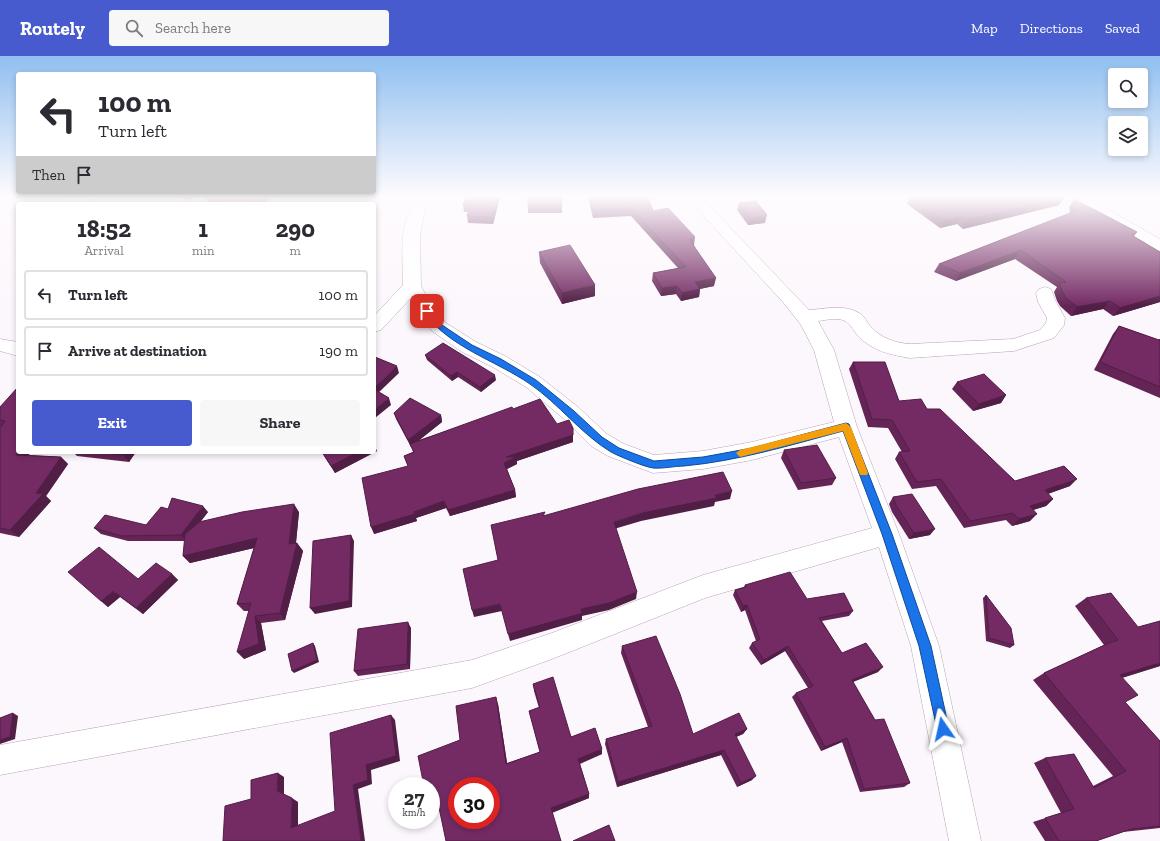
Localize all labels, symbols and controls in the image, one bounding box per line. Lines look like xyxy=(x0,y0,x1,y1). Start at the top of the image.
search box xyxy=(109,10,389,46)
text: Routely xyxy=(20,17,85,40)
icon: search xyxy=(123,17,145,39)
text: Search here xyxy=(155,19,231,37)
text: Map xyxy=(971,20,998,37)
text: Directions xyxy=(1020,20,1083,37)
text: Saved xyxy=(1105,20,1140,37)
map controls xyxy=(1108,68,1148,156)
button: search xyxy=(1108,68,1148,108)
text: 100 m xyxy=(98,86,171,119)
icon: left xyxy=(32,88,84,140)
button: layers xyxy=(1108,116,1148,156)
text: Turn left xyxy=(98,120,167,142)
icon: arrive xyxy=(73,164,95,186)
text: Then xyxy=(32,166,65,184)
text: 18:52 xyxy=(77,214,131,243)
text: 1 xyxy=(198,214,208,243)
text: 290 xyxy=(275,214,315,243)
text: Arrival xyxy=(84,243,124,258)
text: min xyxy=(192,243,214,258)
text: m xyxy=(290,243,301,258)
icon: left xyxy=(34,284,56,306)
text: Turn left xyxy=(68,286,128,304)
text: 100 m xyxy=(319,286,358,304)
pin xyxy=(410,294,444,328)
icon: arrive xyxy=(416,300,438,322)
icon: arrive xyxy=(34,340,56,362)
text: Arrive at destination xyxy=(68,342,207,360)
text: 190 m xyxy=(319,342,358,360)
button: Exit xyxy=(32,400,192,446)
button: Share xyxy=(200,400,360,446)
position arrow xyxy=(922,708,964,750)
speed limit sign: 30 xyxy=(448,777,500,829)
text: 27 xyxy=(404,786,424,810)
text: km/h xyxy=(403,807,425,819)

